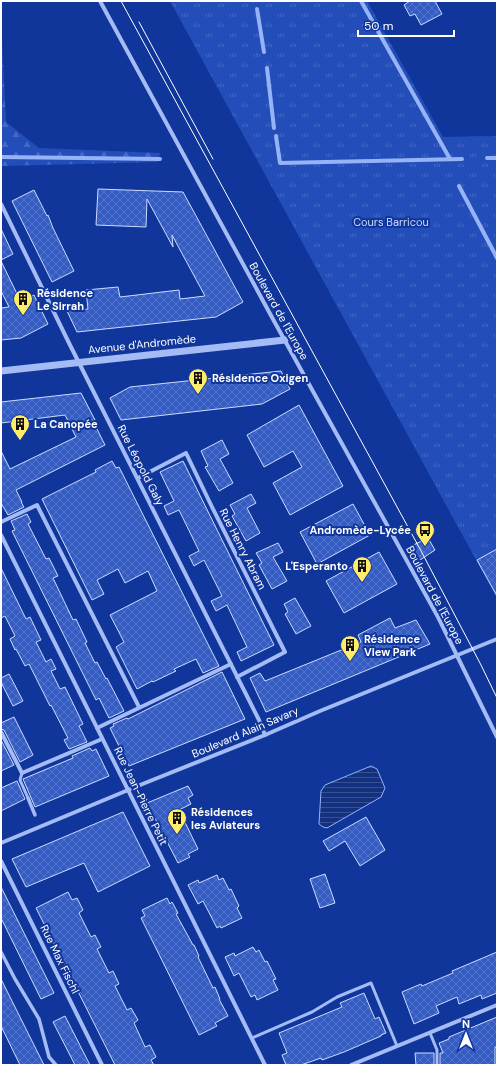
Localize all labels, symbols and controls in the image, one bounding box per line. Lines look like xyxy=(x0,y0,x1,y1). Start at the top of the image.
scale bar xyxy=(358,12,454,38)
text: 50 m xyxy=(364,18,393,34)
park label: Cours Barricou xyxy=(353,215,429,229)
street label: Boulevard de l'Europe xyxy=(246,260,312,362)
place label: Résidence Le Sirrah xyxy=(37,286,93,313)
building icon: Résidence Le Sirrah xyxy=(12,288,34,316)
street label: Avenue d'Andromède xyxy=(87,331,197,357)
building icon: Résidence Oxigen xyxy=(187,367,209,395)
place label: Résidence Oxigen xyxy=(212,371,308,385)
building icon: La Canopée xyxy=(9,413,31,441)
place label: La Canopée xyxy=(34,417,98,431)
street label: Rue Léopold Galy xyxy=(115,422,167,508)
street label: Rue Henry Abram xyxy=(217,506,270,592)
bus stop icon: Andromède-Lycée xyxy=(414,519,436,547)
place label: Andromède-Lycée xyxy=(309,523,411,537)
street label: Boulevard de l'Europe xyxy=(403,543,467,647)
building icon: L'Esperanto xyxy=(351,555,373,583)
place label: L'Esperanto xyxy=(285,559,348,573)
place label: Résidence View Park xyxy=(364,632,420,659)
building icon: Résidence View Park xyxy=(339,634,361,662)
street label: Boulevard Alain Savary xyxy=(190,703,300,761)
street label: Rue Jean-Pierre Petit xyxy=(111,744,171,848)
place label: Résidences les Aviateurs xyxy=(191,805,260,832)
building icon: Résidences les Aviateurs xyxy=(166,807,188,835)
street label: Rue Max Fischl xyxy=(37,922,83,996)
north arrow xyxy=(446,1014,486,1054)
text: N xyxy=(462,1017,470,1031)

